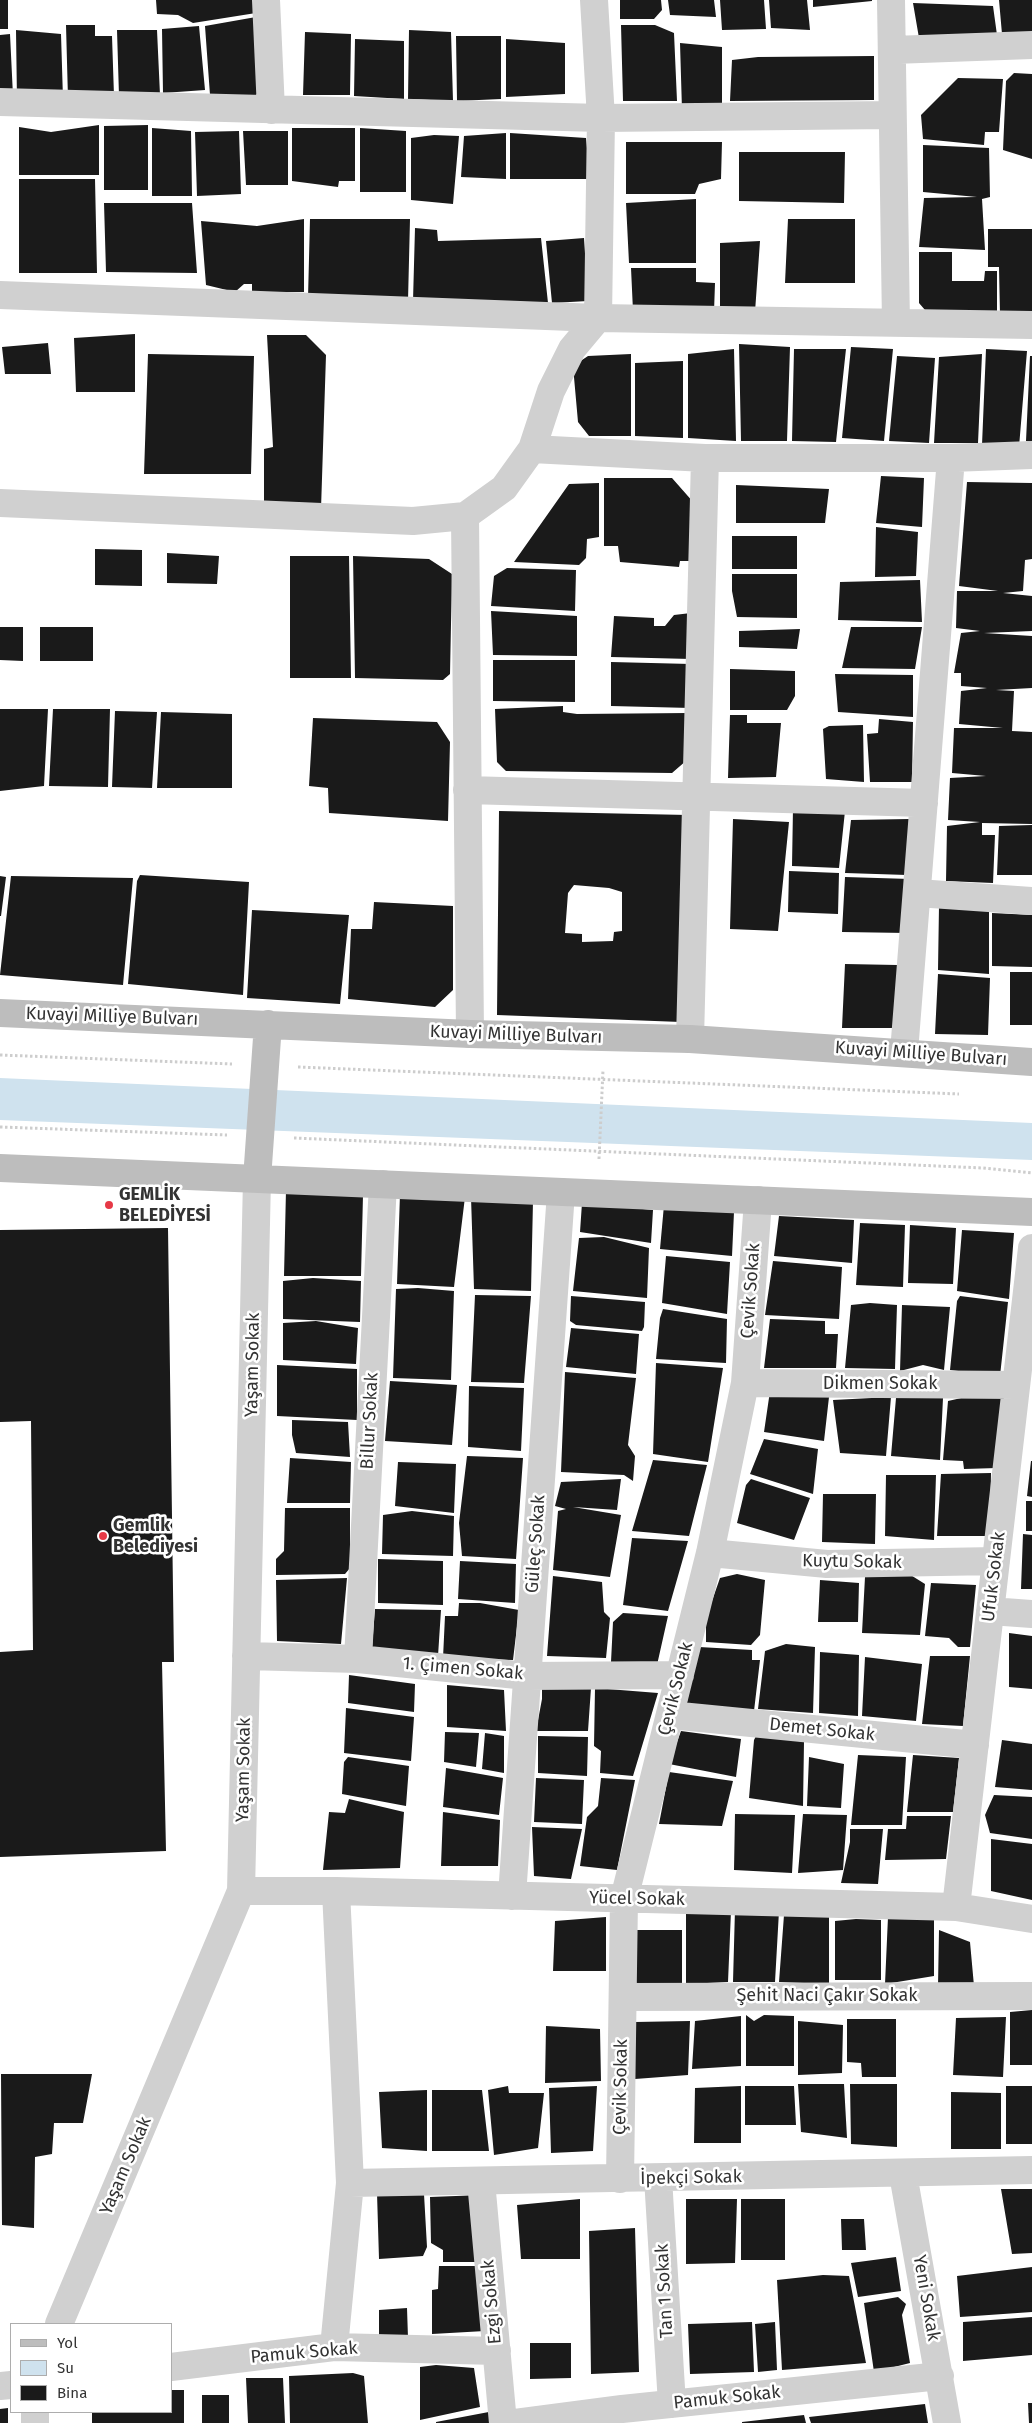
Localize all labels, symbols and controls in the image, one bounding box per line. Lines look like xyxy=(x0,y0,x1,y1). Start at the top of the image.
street label: Kuvayi Milliye Bulvarı xyxy=(25,1003,199,1031)
street label: Kuvayi Milliye Bulvarı xyxy=(429,1021,603,1049)
street label: Kuvayi Milliye Bulvarı xyxy=(834,1037,1008,1071)
place label: GEMLİK BELEDİYESİ xyxy=(119,1184,211,1226)
marker: GEMLİK BELEDİYESİ xyxy=(103,1199,115,1211)
street label: Çevik Sokak xyxy=(737,1243,765,1339)
street label: Yaşam Sokak xyxy=(241,1313,265,1417)
street label: Billur Sokak xyxy=(357,1372,383,1470)
street label: Dikmen Sokak xyxy=(823,1373,937,1395)
street label: Güleç Sokak xyxy=(522,1494,550,1594)
place label: Gemlik Belediyesi xyxy=(113,1515,198,1558)
marker: Gemlik Belediyesi xyxy=(97,1530,109,1542)
street label: Ufuk Sokak xyxy=(978,1531,1010,1623)
street label: Kuytu Sokak xyxy=(802,1550,902,1574)
street label: Çevik Sokak xyxy=(654,1640,698,1738)
street label: 1. Çimen Sokak xyxy=(402,1653,524,1685)
street label: Demet Sokak xyxy=(768,1714,876,1746)
street label: Yaşam Sokak xyxy=(232,1718,256,1822)
street label: Yücel Sokak xyxy=(589,1887,685,1911)
street label: Şehit Naci Çakır Sokak xyxy=(736,1985,918,2007)
street label: Çevik Sokak xyxy=(609,2039,633,2135)
street label: Yaşam Sokak xyxy=(96,2114,156,2218)
street label: İpekçi Sokak xyxy=(640,2166,742,2190)
street label: Tan 1 Sokak xyxy=(652,2243,678,2339)
street label: Yeni Sokak xyxy=(908,2253,944,2343)
street label: Ezgi Sokak xyxy=(478,2259,506,2345)
legend xyxy=(10,2323,172,2413)
text: Yol xyxy=(57,2334,78,2352)
street label: Pamuk Sokak xyxy=(250,2338,358,2368)
text: Su xyxy=(57,2359,74,2377)
street label: Pamuk Sokak xyxy=(672,2382,782,2414)
text: Bina xyxy=(57,2384,87,2402)

